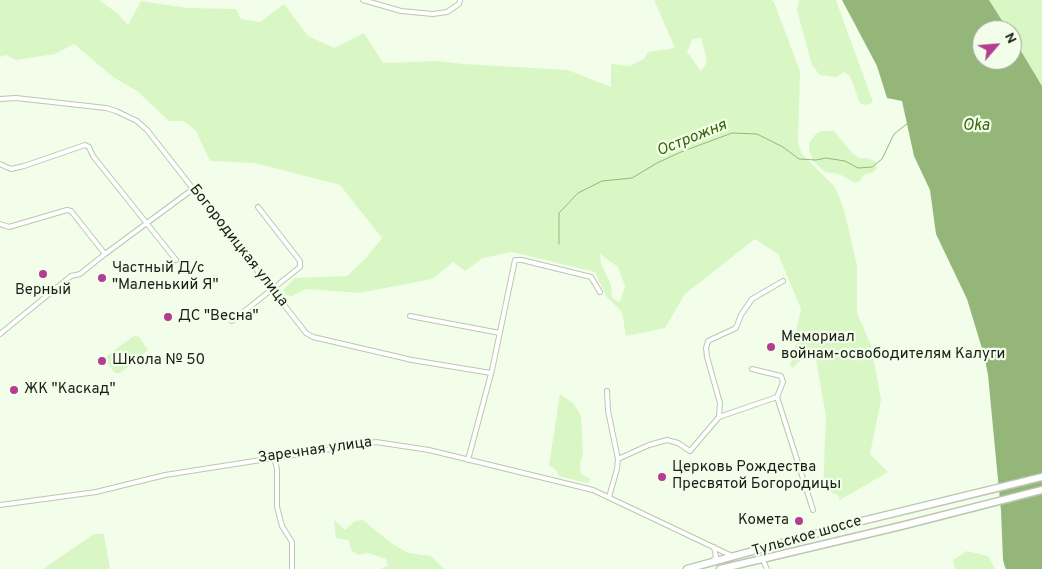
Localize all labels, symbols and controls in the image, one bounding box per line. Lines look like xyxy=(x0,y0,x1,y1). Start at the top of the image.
north arrow xyxy=(972,20,1022,70)
text: N xyxy=(1000,30,1020,47)
water label: Острожня xyxy=(654,116,730,162)
water label: Oka xyxy=(963,117,989,137)
street label: Богородицкая улица xyxy=(185,181,291,311)
place label: Частный Д/с "Маленький Я" xyxy=(112,260,219,295)
marker: Верный xyxy=(37,268,49,280)
marker: Частный Д/с "Маленький Я" xyxy=(96,272,108,284)
place label: Верный xyxy=(15,282,71,300)
place label: ДС "Весна" xyxy=(178,308,259,326)
marker: ДС "Весна" xyxy=(162,311,174,323)
place label: Мемориал войнам-освободителям Калуги xyxy=(781,329,1005,364)
marker: Мемориал войнам-освободителям Калуги xyxy=(765,341,777,353)
place label: Школа № 50 xyxy=(112,352,205,370)
marker: Школа № 50 xyxy=(96,355,108,367)
place label: ЖК "Каскад" xyxy=(24,381,116,399)
marker: ЖК "Каскад" xyxy=(8,384,20,396)
street label: Заречная улица xyxy=(257,434,373,468)
place label: Церковь Рождества Пресвятой Богородицы xyxy=(672,459,841,494)
marker: Церковь Рождества Пресвятой Богородицы xyxy=(656,471,668,483)
place label: Комета xyxy=(738,512,789,530)
street label: Тульское шоссе xyxy=(750,513,864,561)
marker: Комета xyxy=(793,515,805,527)

